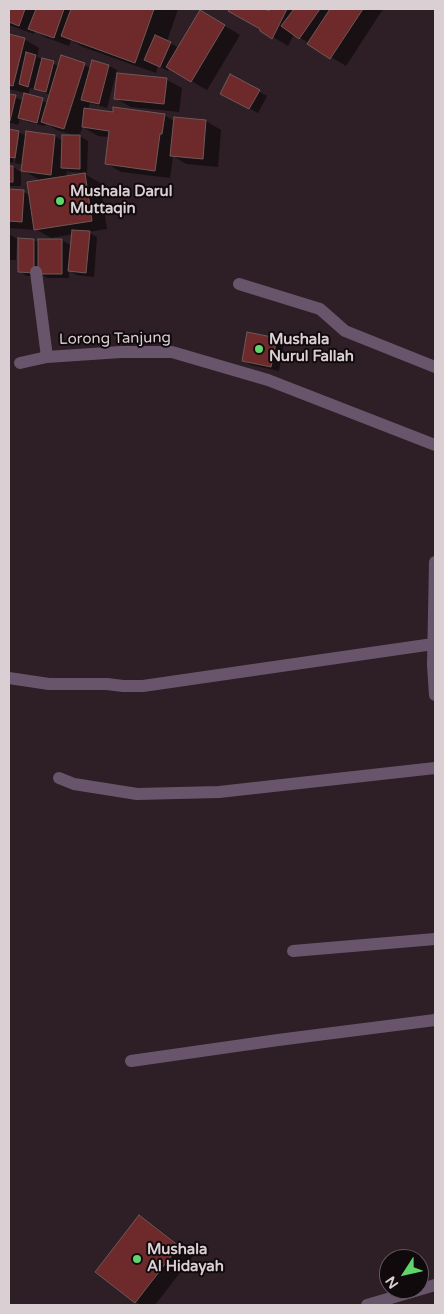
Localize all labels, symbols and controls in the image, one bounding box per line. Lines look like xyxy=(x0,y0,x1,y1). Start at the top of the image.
place label: Mushala Darul Muttaqin xyxy=(70,183,172,218)
marker: Mushala Darul Muttaqin xyxy=(54,195,66,207)
street label: Lorong Tanjung xyxy=(59,329,171,349)
place label: Mushala Nurul Fallah xyxy=(269,331,354,366)
marker: Mushala Nurul Fallah xyxy=(253,343,265,355)
place label: Mushala Al Hidayah xyxy=(147,1241,224,1276)
north arrow xyxy=(379,1249,429,1299)
marker: Mushala Al Hidayah xyxy=(131,1253,143,1265)
text: N xyxy=(382,1273,402,1292)

